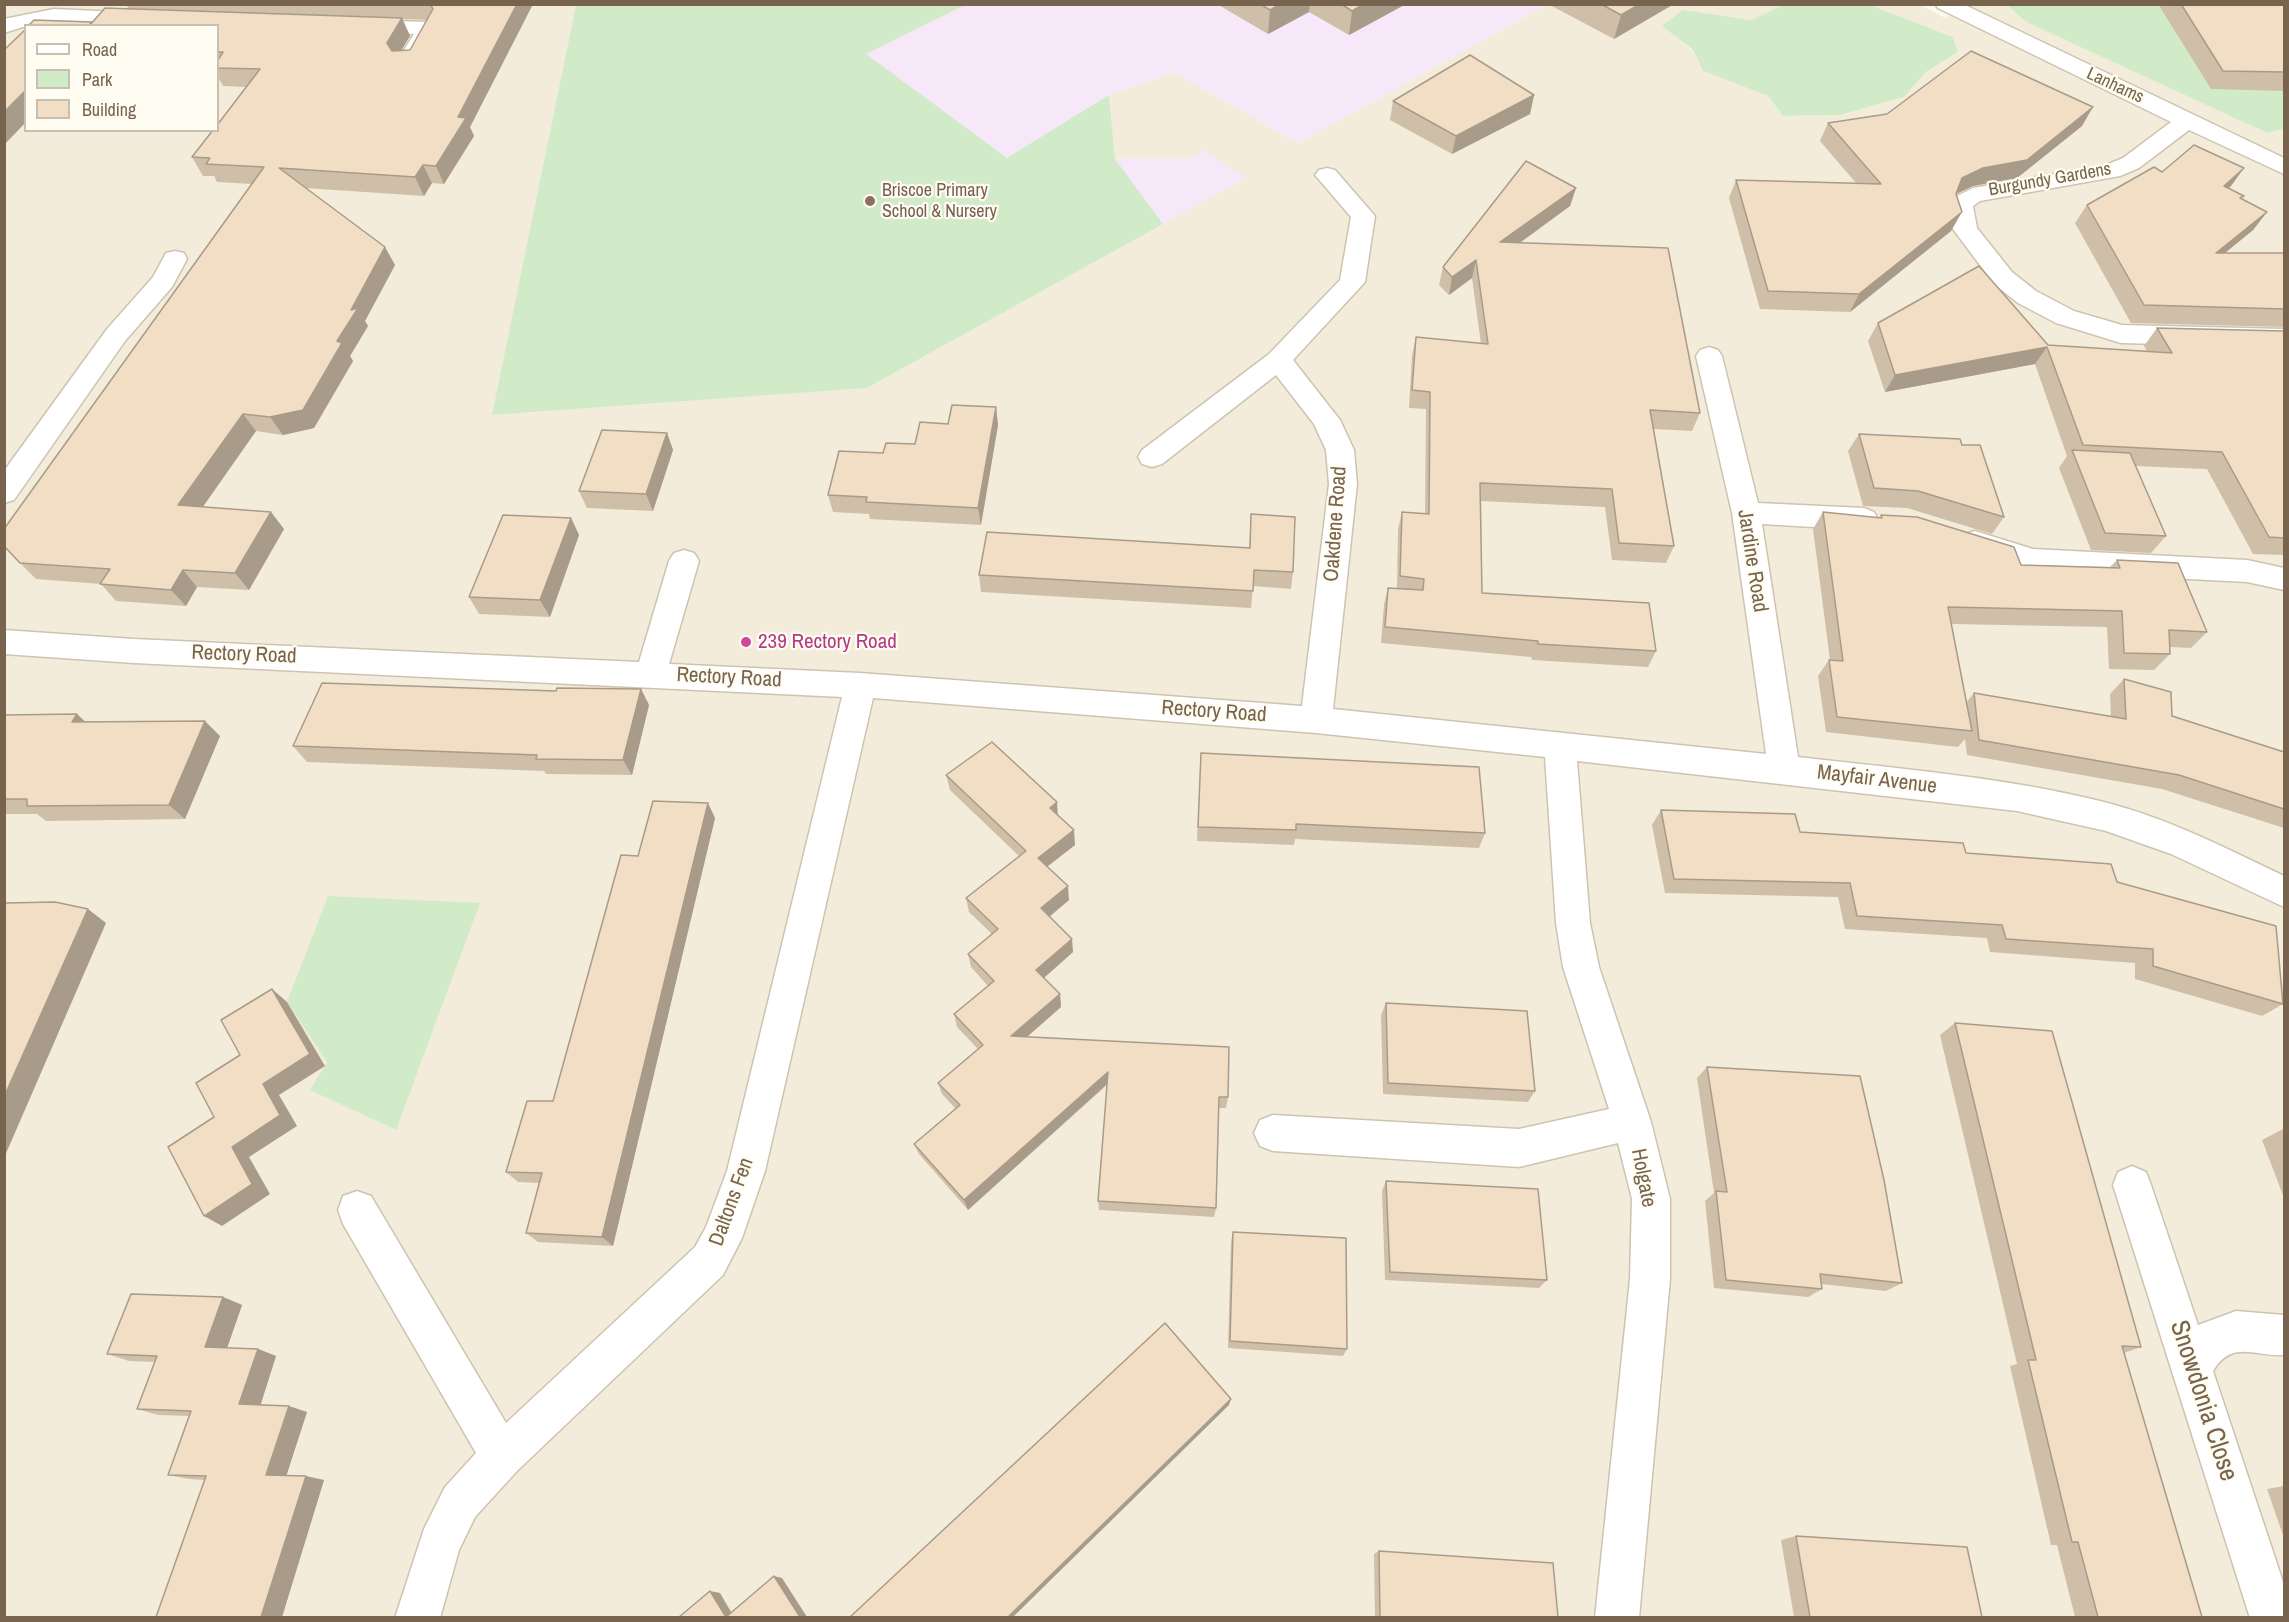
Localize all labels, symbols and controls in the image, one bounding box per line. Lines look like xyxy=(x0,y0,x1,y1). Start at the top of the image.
legend xyxy=(24,24,219,132)
text: Road xyxy=(82,37,117,62)
street label: Lanhams xyxy=(2083,63,2147,109)
text: Park xyxy=(82,67,112,92)
text: Building xyxy=(82,97,136,122)
street label: Burgundy Gardens xyxy=(1987,159,2113,201)
place label: Briscoe Primary School & Nursery xyxy=(882,180,997,222)
marker: Briscoe Primary School & Nursery xyxy=(863,194,877,208)
street label: Oakdene Road xyxy=(1319,465,1353,583)
street label: Jardine Road xyxy=(1731,508,1773,614)
place label: 239 Rectory Road xyxy=(758,629,897,655)
marker: 239 Rectory Road xyxy=(739,635,753,649)
street label: Rectory Road xyxy=(191,641,297,669)
street label: Rectory Road xyxy=(676,663,782,693)
street label: Rectory Road xyxy=(1161,696,1267,728)
street label: Mayfair Avenue xyxy=(1816,760,1938,800)
street label: Holgate xyxy=(1625,1146,1661,1210)
street label: Daltons Fen xyxy=(704,1154,760,1250)
street label: Snowdonia Close xyxy=(2162,1317,2244,1485)

